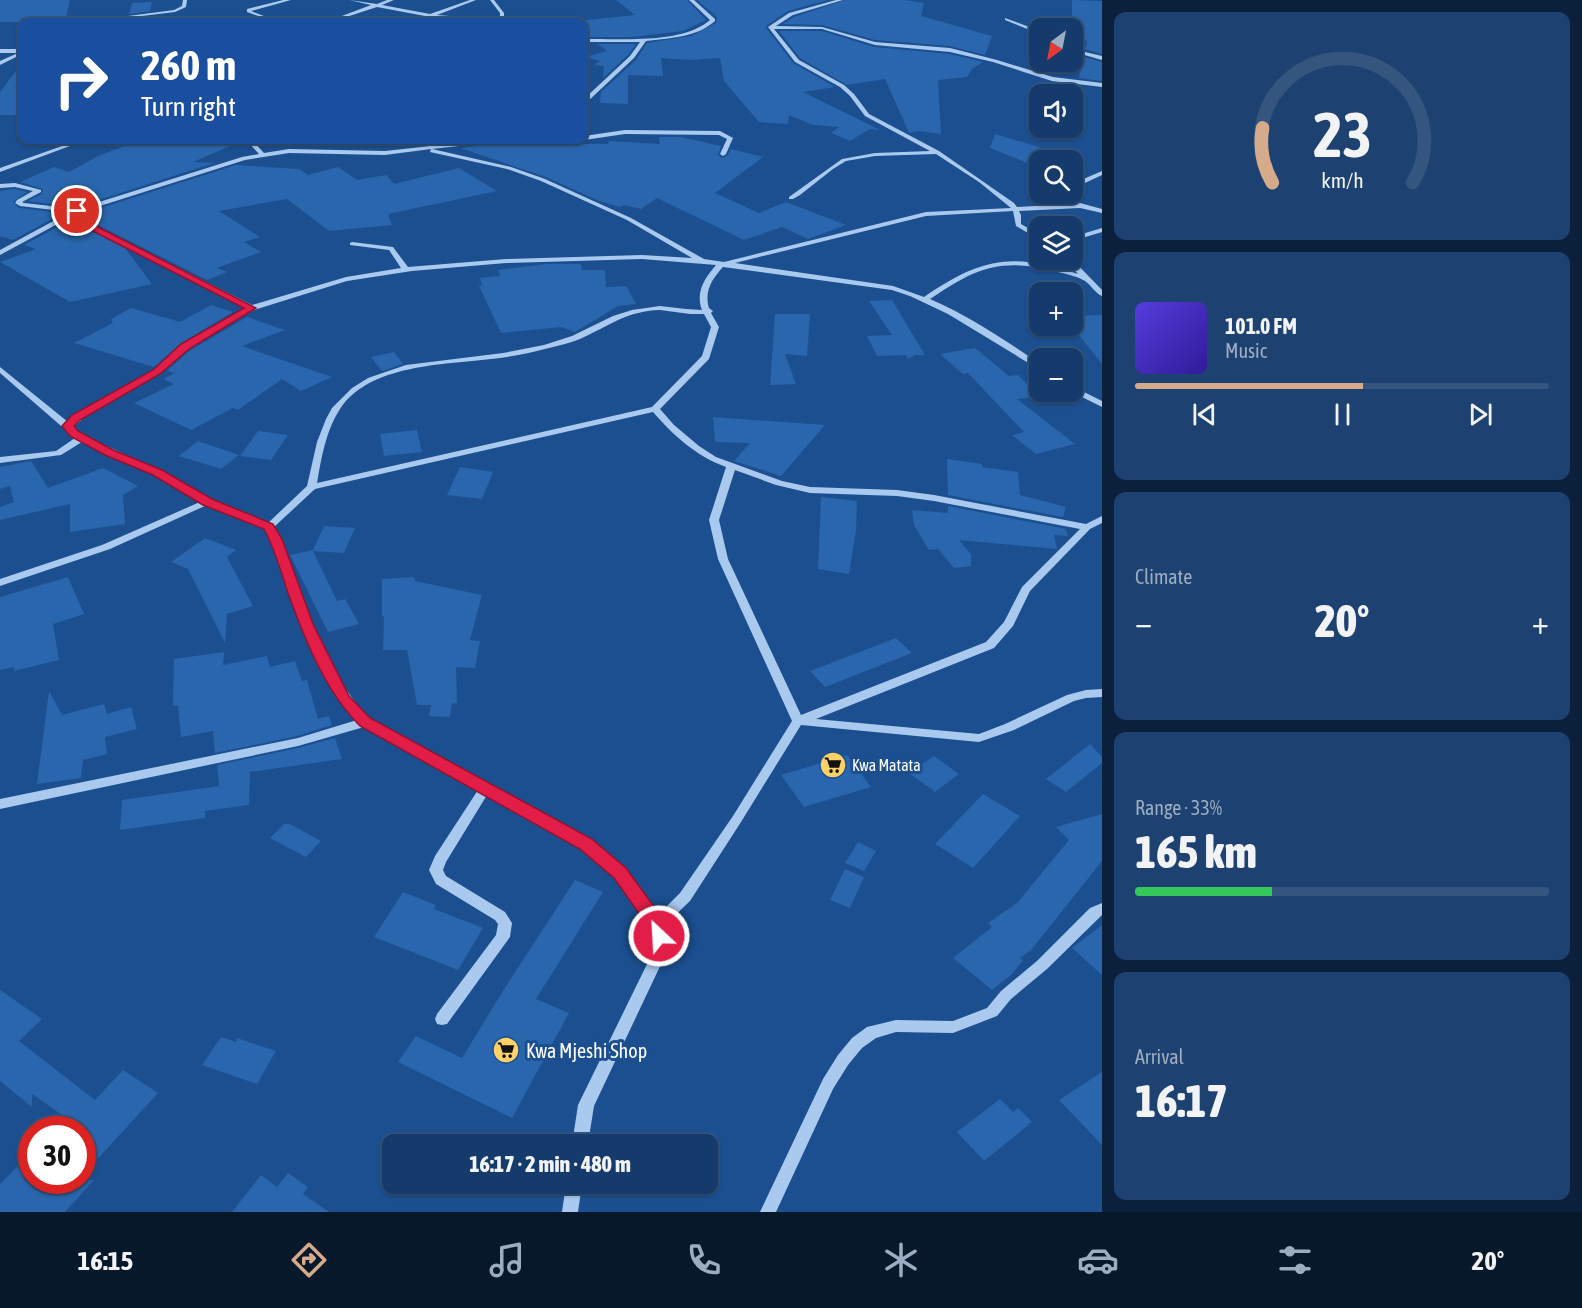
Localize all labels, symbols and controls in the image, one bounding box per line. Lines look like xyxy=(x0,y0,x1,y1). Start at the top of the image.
north arrow xyxy=(1029,18,1083,72)
map controls xyxy=(1029,18,1083,402)
text: 260 m xyxy=(141,41,236,89)
icon: right xyxy=(42,42,120,120)
button: sound xyxy=(1029,84,1083,138)
text: Turn right xyxy=(141,91,236,122)
text: 23 xyxy=(1313,99,1371,170)
button: search xyxy=(1029,150,1083,204)
text: km/h xyxy=(1321,168,1363,193)
pin xyxy=(51,185,102,236)
icon: arrive xyxy=(60,194,93,227)
button: layers xyxy=(1029,216,1083,270)
button: + xyxy=(1029,282,1083,336)
text: 101.0 FM xyxy=(1225,313,1297,339)
text: Music xyxy=(1225,339,1267,362)
button: − xyxy=(1029,348,1083,402)
icon: previous xyxy=(1188,398,1221,431)
icon: pause xyxy=(1326,398,1359,431)
icon: next xyxy=(1464,398,1497,431)
text: Climate xyxy=(1135,565,1192,588)
text: 20° xyxy=(1315,595,1369,647)
text: − xyxy=(1135,603,1152,641)
text: + xyxy=(1532,603,1549,641)
supermarket icon: Kwa Matata xyxy=(818,750,848,780)
place label: Kwa Matata xyxy=(852,756,921,774)
text: Range · 33% xyxy=(1135,796,1222,819)
text: 165 km xyxy=(1135,826,1257,878)
position arrow xyxy=(627,904,691,968)
supermarket icon: Kwa Mjeshi Shop xyxy=(491,1035,521,1065)
place label: Kwa Mjeshi Shop xyxy=(526,1039,647,1062)
text: Arrival xyxy=(1135,1045,1184,1068)
text: 16:17 xyxy=(1135,1075,1228,1127)
speed limit sign: 30 xyxy=(18,1116,96,1194)
text: 16:17 · 2 min · 480 m xyxy=(469,1151,631,1177)
icon: directions xyxy=(288,1239,330,1281)
icon: music xyxy=(486,1239,528,1281)
icon: phone xyxy=(683,1239,725,1281)
icon: climate xyxy=(880,1239,922,1281)
icon: car xyxy=(1077,1239,1119,1281)
icon: filters xyxy=(1274,1239,1316,1281)
text: 16:15 xyxy=(78,1245,133,1276)
text: 20° xyxy=(1471,1245,1504,1276)

